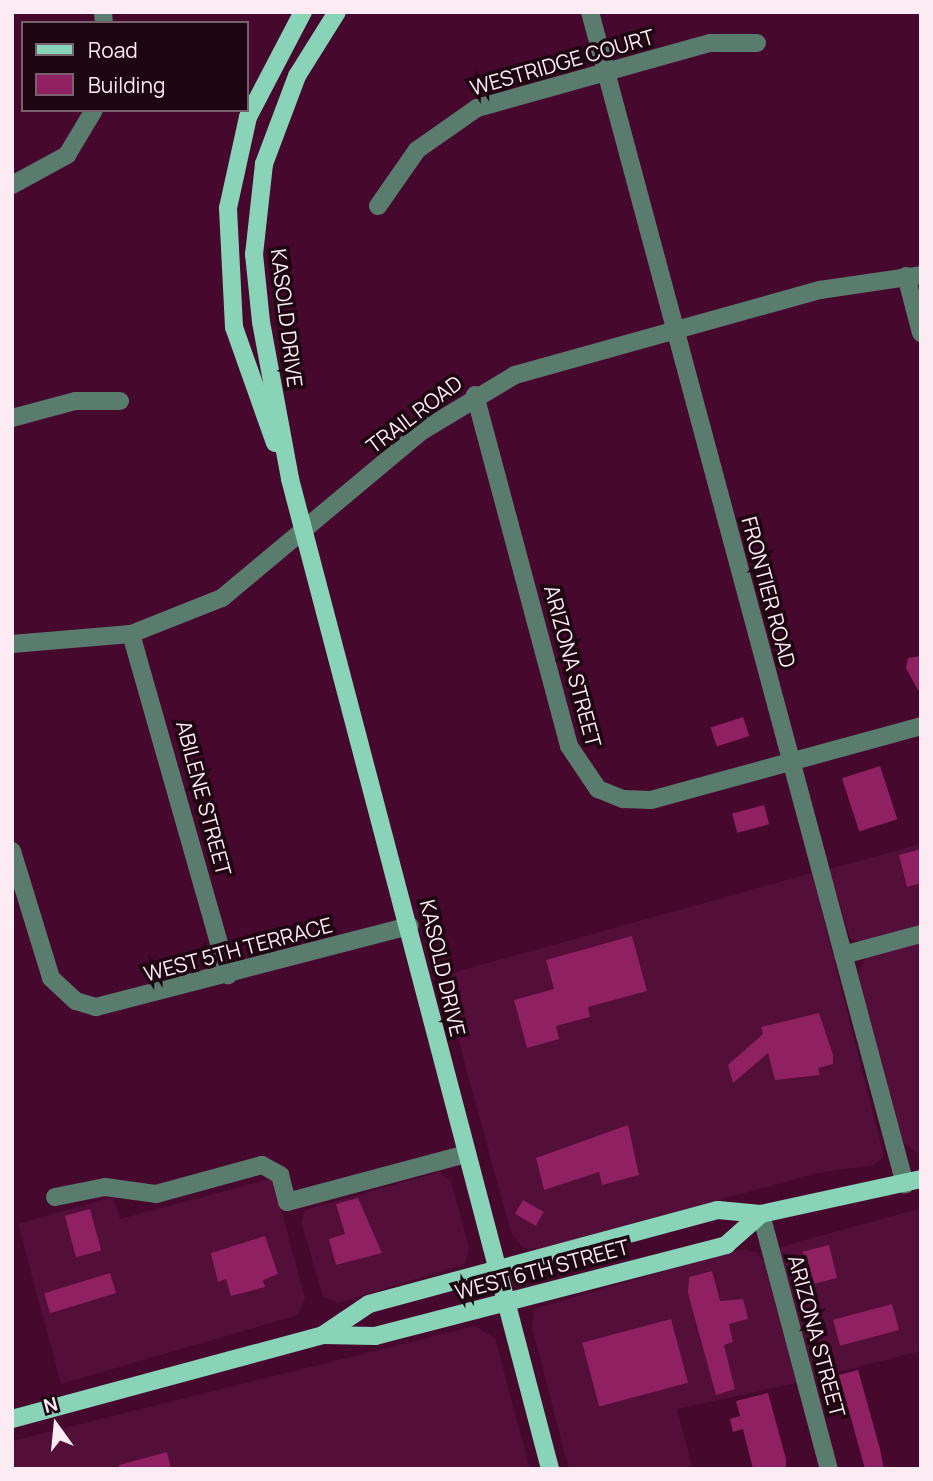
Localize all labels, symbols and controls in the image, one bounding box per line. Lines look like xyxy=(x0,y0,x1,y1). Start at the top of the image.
legend xyxy=(21,21,248,112)
street label: WESTRIDGE COURT xyxy=(467,24,657,100)
text: Road xyxy=(88,36,138,64)
text: Building xyxy=(88,71,165,99)
street label: KASOLD DRIVE xyxy=(266,247,308,389)
street label: TRAIL ROAD xyxy=(361,370,467,458)
street label: FRONTIER ROAD xyxy=(737,514,801,670)
street label: ARIZONA STREET xyxy=(539,582,607,750)
street label: ABILENE STREET xyxy=(171,718,237,878)
street label: KASOLD DRIVE xyxy=(415,897,471,1039)
street label: WEST 5TH TERRACE xyxy=(141,912,335,986)
street label: WEST 6TH STREET xyxy=(452,1234,632,1304)
street label: ARIZONA STREET xyxy=(783,1252,851,1420)
north arrow xyxy=(21,1390,91,1460)
text: N xyxy=(41,1390,61,1419)

